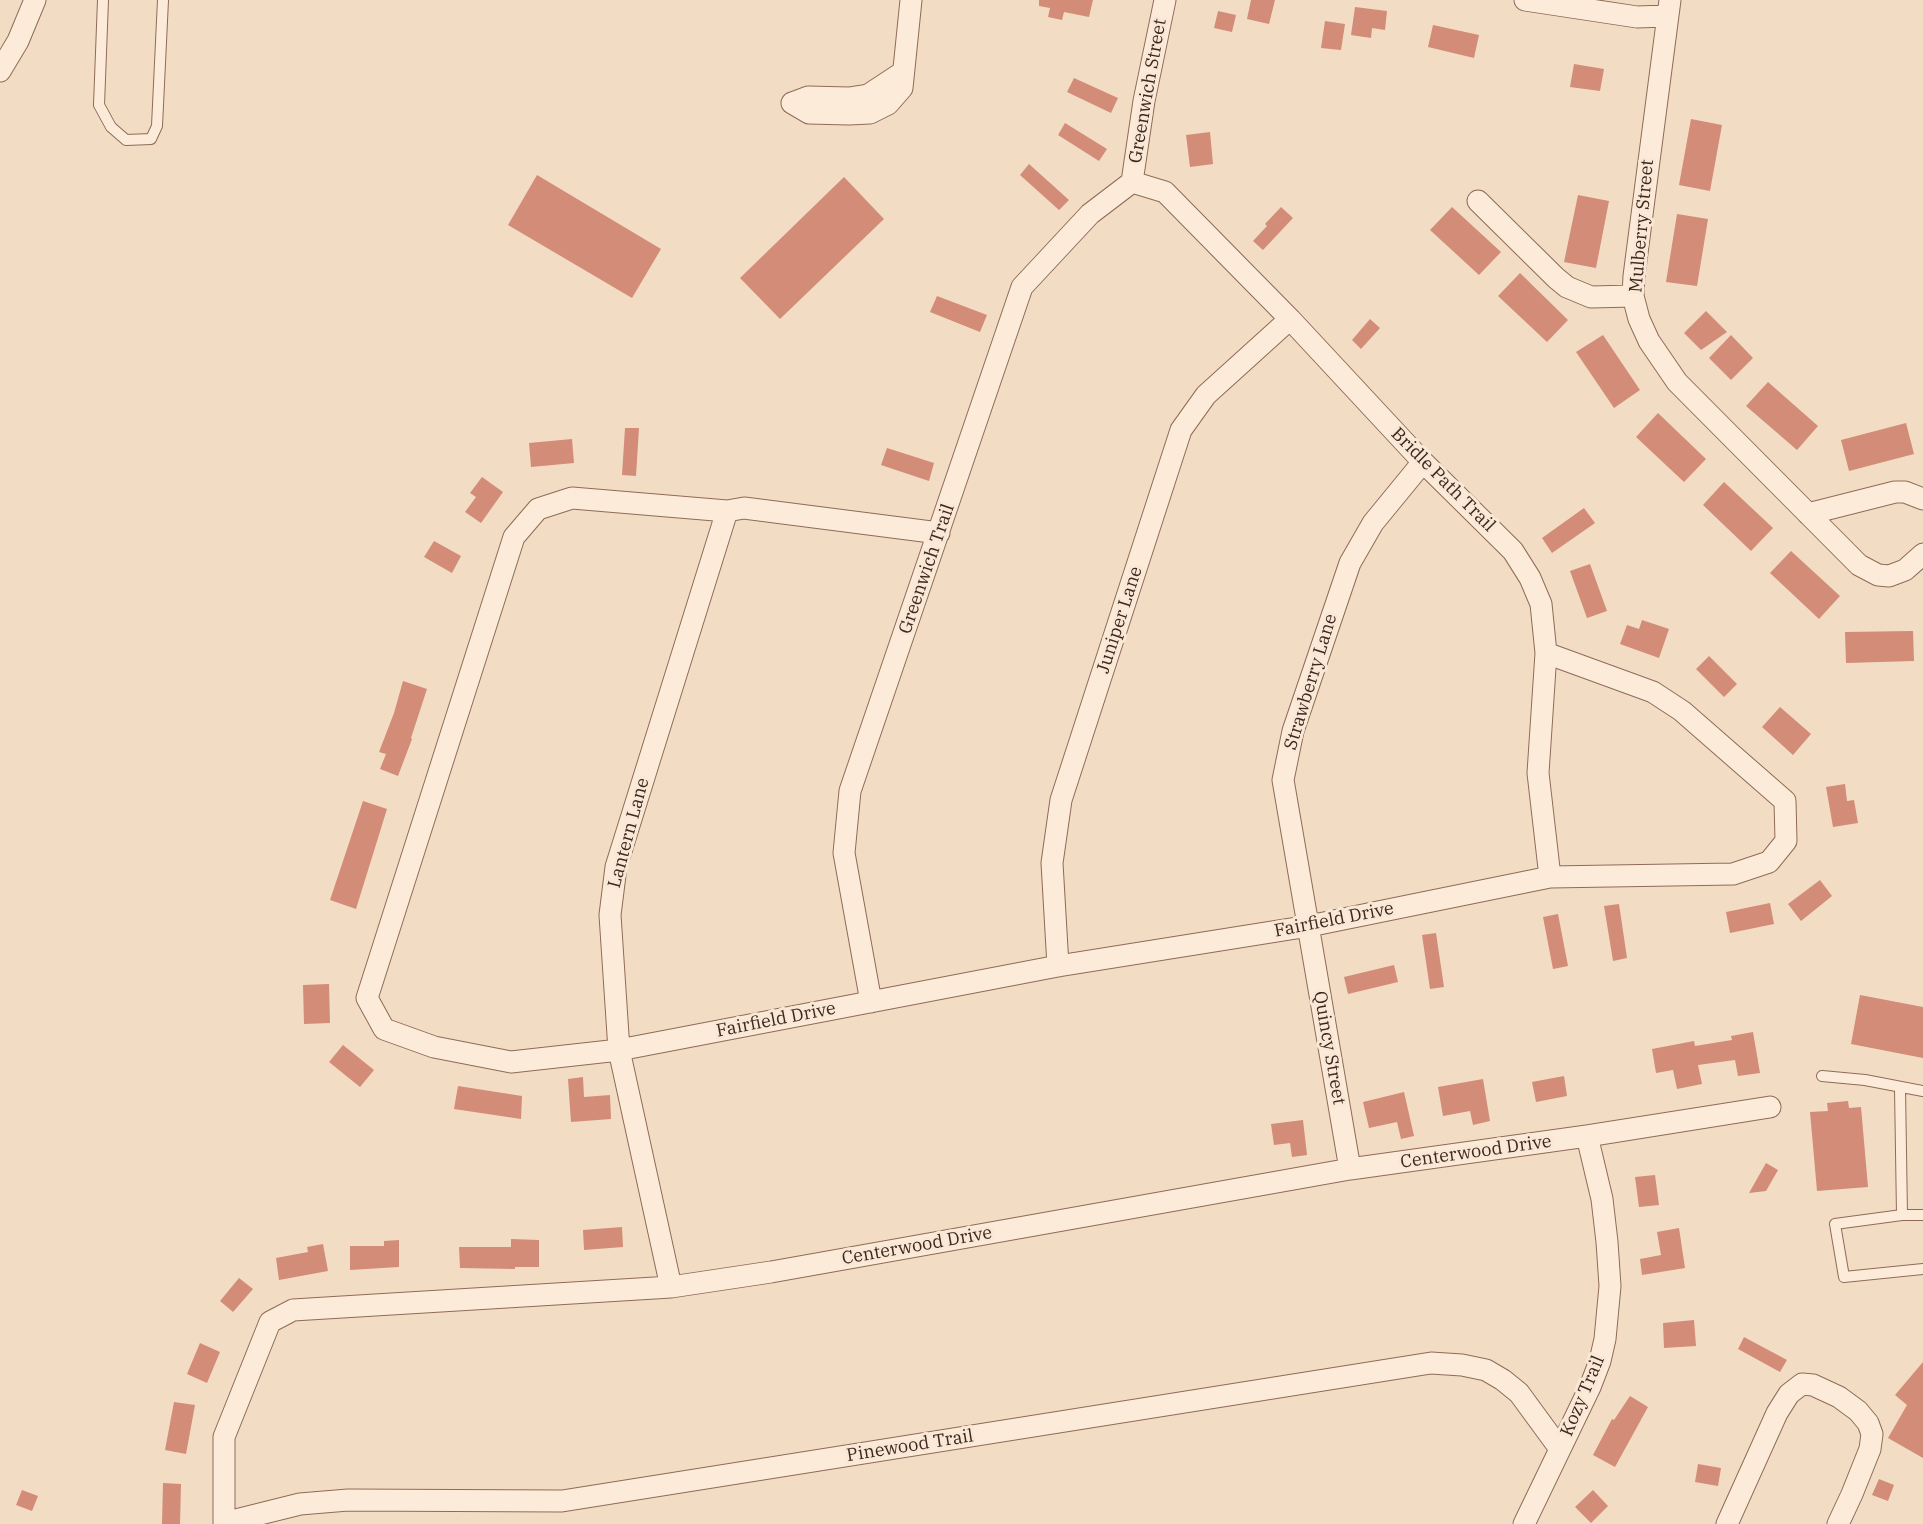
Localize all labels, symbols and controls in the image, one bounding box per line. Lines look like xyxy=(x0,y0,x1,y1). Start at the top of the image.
street label: Greenwich Street xyxy=(1125,17,1171,165)
street label: Mulberry Street xyxy=(1625,158,1659,294)
street label: Bridle Path Trail xyxy=(1386,423,1500,537)
street label: Greenwich Trail xyxy=(895,501,959,637)
street label: Juniper Lane xyxy=(1093,564,1147,676)
street label: Strawberry Lane xyxy=(1280,611,1342,753)
street label: Lantern Lane xyxy=(604,775,654,891)
street label: Fairfield Drive xyxy=(1272,898,1396,942)
street label: Quincy Street xyxy=(1308,990,1350,1106)
street label: Fairfield Drive xyxy=(714,998,838,1042)
street label: Centerwood Drive xyxy=(1399,1131,1553,1173)
street label: Centerwood Drive xyxy=(840,1222,994,1270)
street label: Kozy Trail xyxy=(1556,1352,1610,1440)
street label: Pinewood Trail xyxy=(845,1425,975,1467)

